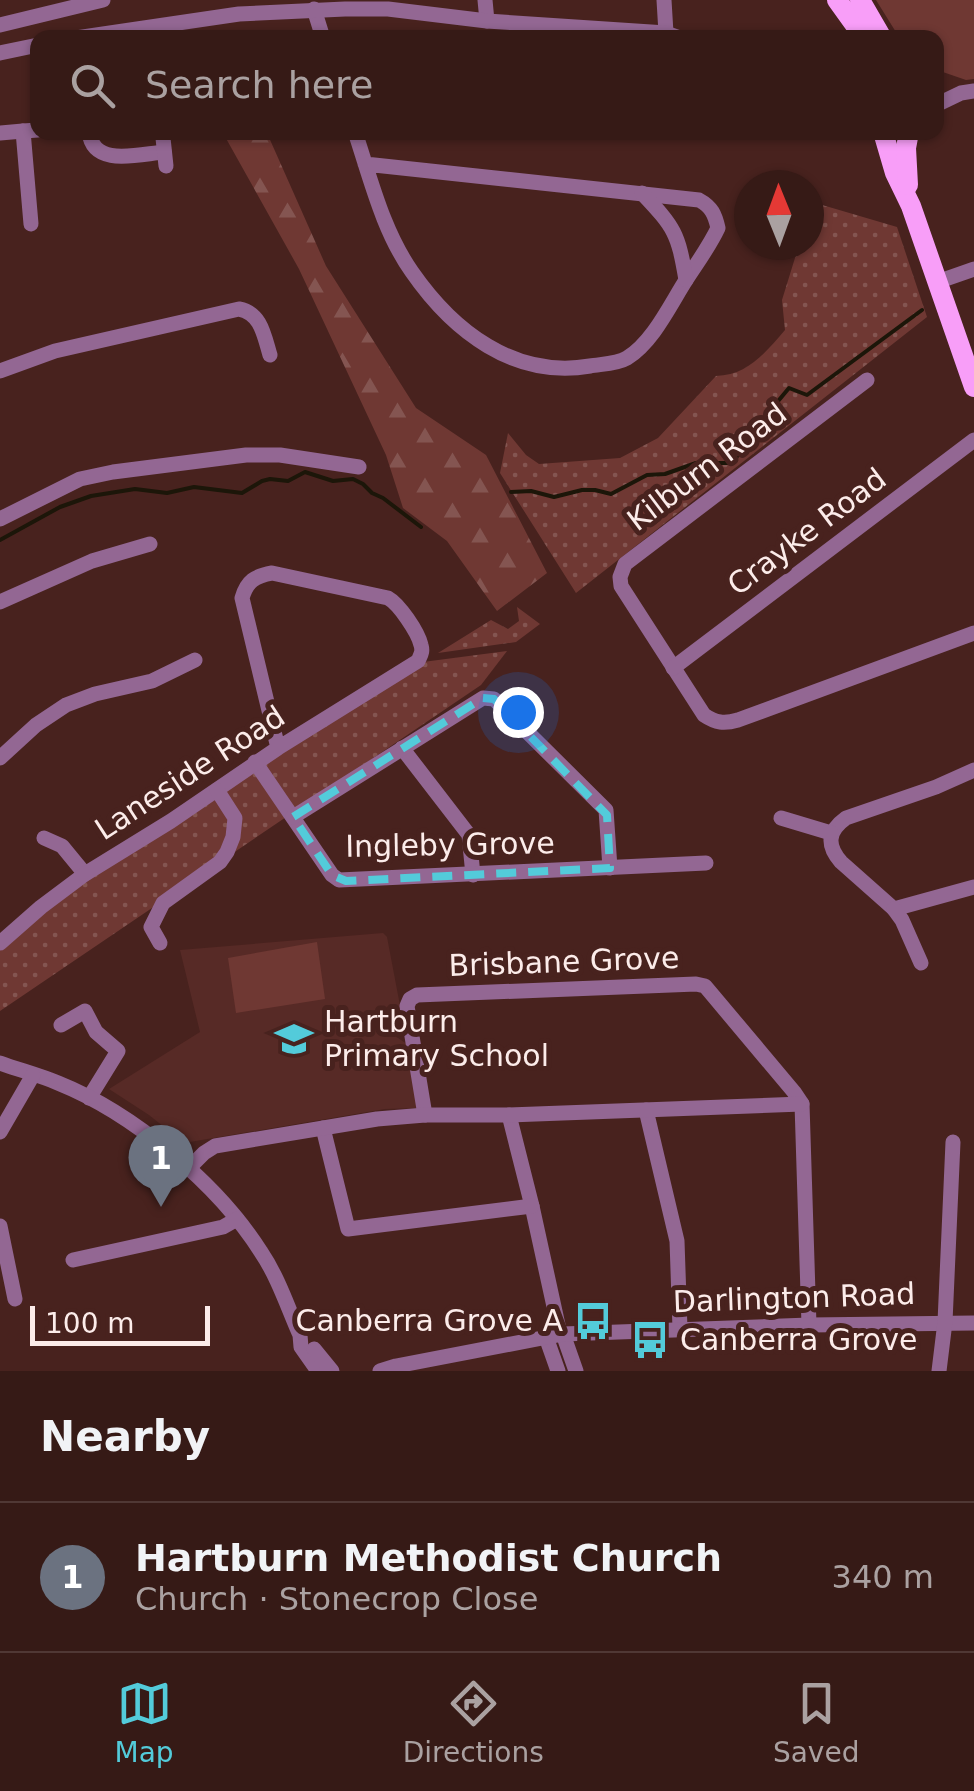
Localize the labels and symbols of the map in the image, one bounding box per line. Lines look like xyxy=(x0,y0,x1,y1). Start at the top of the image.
north arrow xyxy=(734,170,824,260)
street label: Kilburn Road xyxy=(620,395,793,538)
street label: Crayke Road xyxy=(721,461,893,602)
your location xyxy=(493,687,544,738)
street label: Laneside Road xyxy=(88,698,291,847)
street label: Ingleby Grove xyxy=(345,825,555,864)
street label: Brisbane Grove xyxy=(448,940,680,983)
place label: Hartburn Primary School xyxy=(324,1004,549,1073)
school or university icon: Hartburn Primary School xyxy=(273,1018,315,1060)
pin: 1 xyxy=(128,1124,194,1207)
street label: Darlington Road xyxy=(672,1276,916,1319)
bus stop icon: Canberra Grove A xyxy=(572,1300,614,1342)
scale bar xyxy=(30,1301,210,1346)
place label: Canberra Grove A xyxy=(296,1303,563,1338)
bus stop icon: Canberra Grove xyxy=(629,1319,671,1361)
place label: Canberra Grove xyxy=(680,1322,917,1357)

